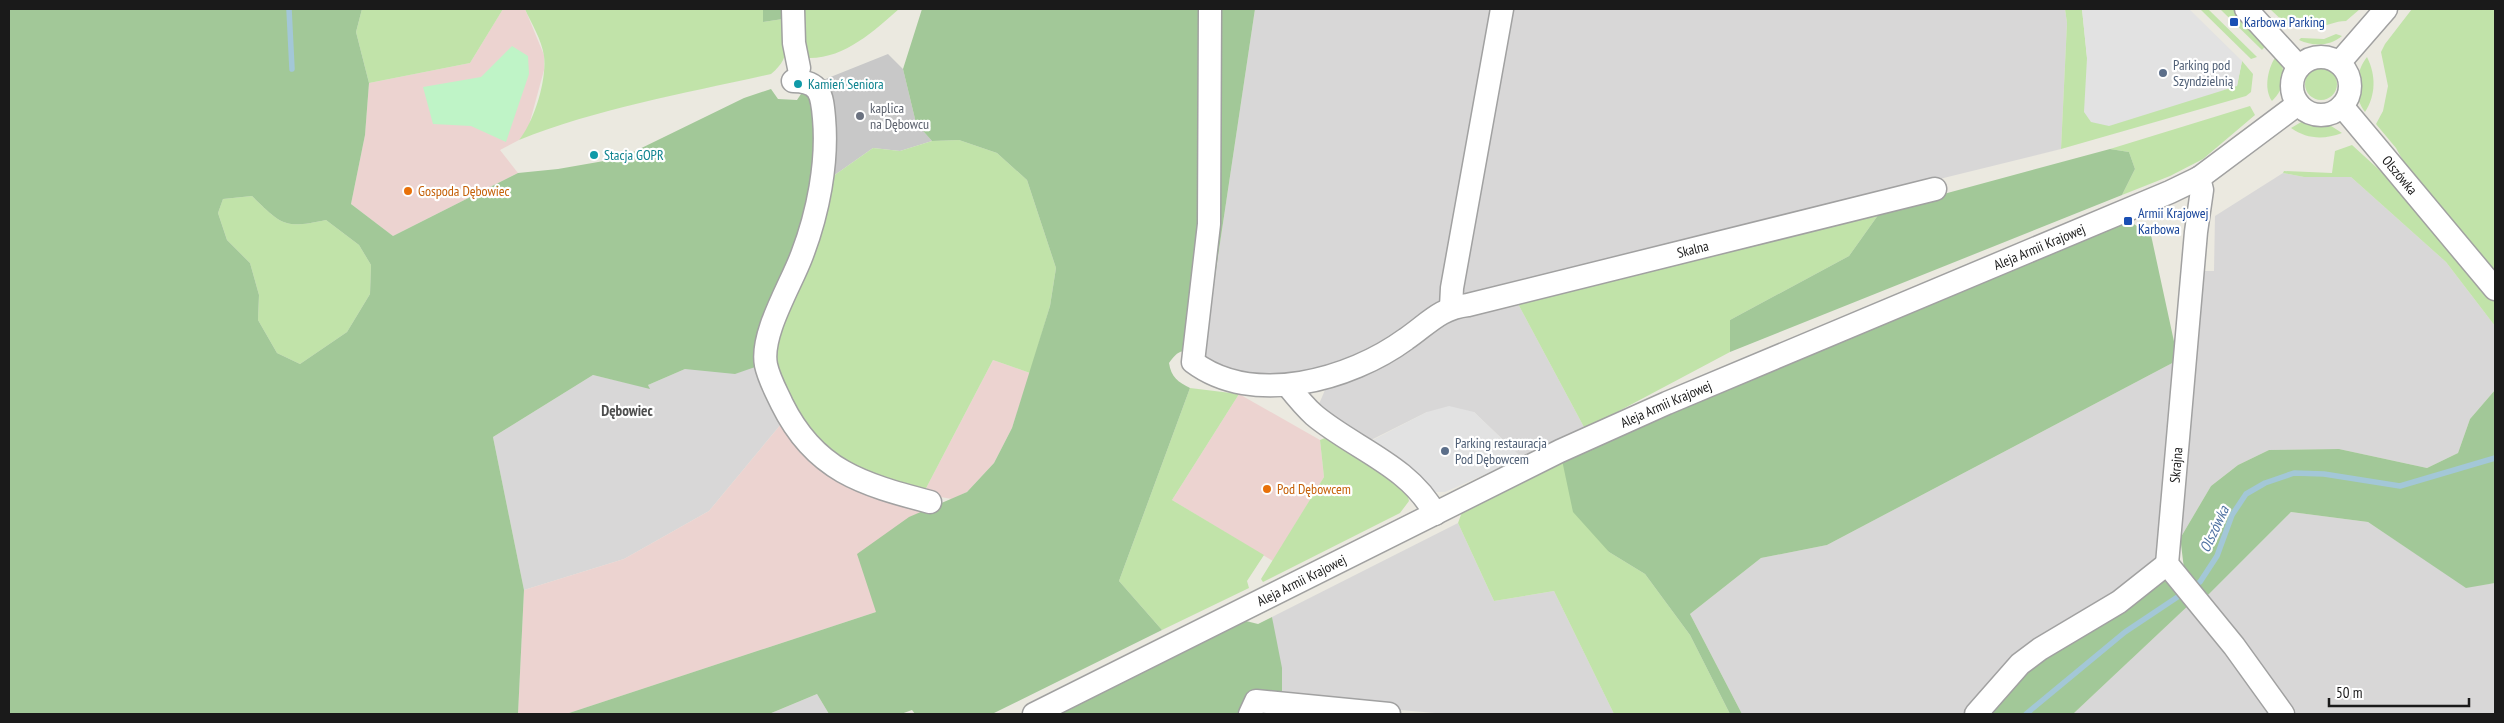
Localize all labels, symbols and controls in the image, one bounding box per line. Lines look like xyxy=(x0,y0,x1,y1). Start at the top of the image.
place label: Karbowa Parking xyxy=(2244,13,2325,31)
marker: Karbowa Parking xyxy=(2228,16,2240,28)
place label: Parking pod Szyndzielnią xyxy=(2173,56,2234,90)
marker: Parking pod Szyndzielnią xyxy=(2157,67,2169,79)
place label: Kamień Seniora xyxy=(808,75,884,93)
marker: Kamień Seniora xyxy=(792,78,804,90)
place label: kaplica na Dębowcu xyxy=(870,99,929,133)
marker: kaplica na Dębowcu xyxy=(854,110,866,122)
place label: Stacja GOPR xyxy=(604,146,664,164)
marker: Stacja GOPR xyxy=(588,149,600,161)
street label: Olszówka xyxy=(2378,152,2421,198)
place label: Gospoda Dębowiec xyxy=(418,182,509,200)
marker: Gospoda Dębowiec xyxy=(402,185,414,197)
place label: Armii Krajowej Karbowa xyxy=(2138,204,2209,238)
marker: Armii Krajowej Karbowa xyxy=(2122,215,2134,227)
street label: Aleja Armii Krajowej xyxy=(1991,220,2088,274)
street label: Skalna xyxy=(1675,237,1710,262)
street label: Aleja Armii Krajowej xyxy=(1618,376,1714,432)
district label: Dębowiec xyxy=(601,401,654,420)
place label: Parking restauracja Pod Dębowcem xyxy=(1455,434,1547,468)
marker: Parking restauracja Pod Dębowcem xyxy=(1439,445,1451,457)
street label: Skrajna xyxy=(2165,446,2187,484)
place label: Pod Dębowcem xyxy=(1277,480,1351,498)
marker: Pod Dębowcem xyxy=(1261,483,1273,495)
water label: Olszówka xyxy=(2195,502,2233,555)
street label: Aleja Armii Krajowej xyxy=(1254,550,1349,610)
scale bar xyxy=(2329,676,2469,708)
text: 50 m xyxy=(2336,683,2362,702)

